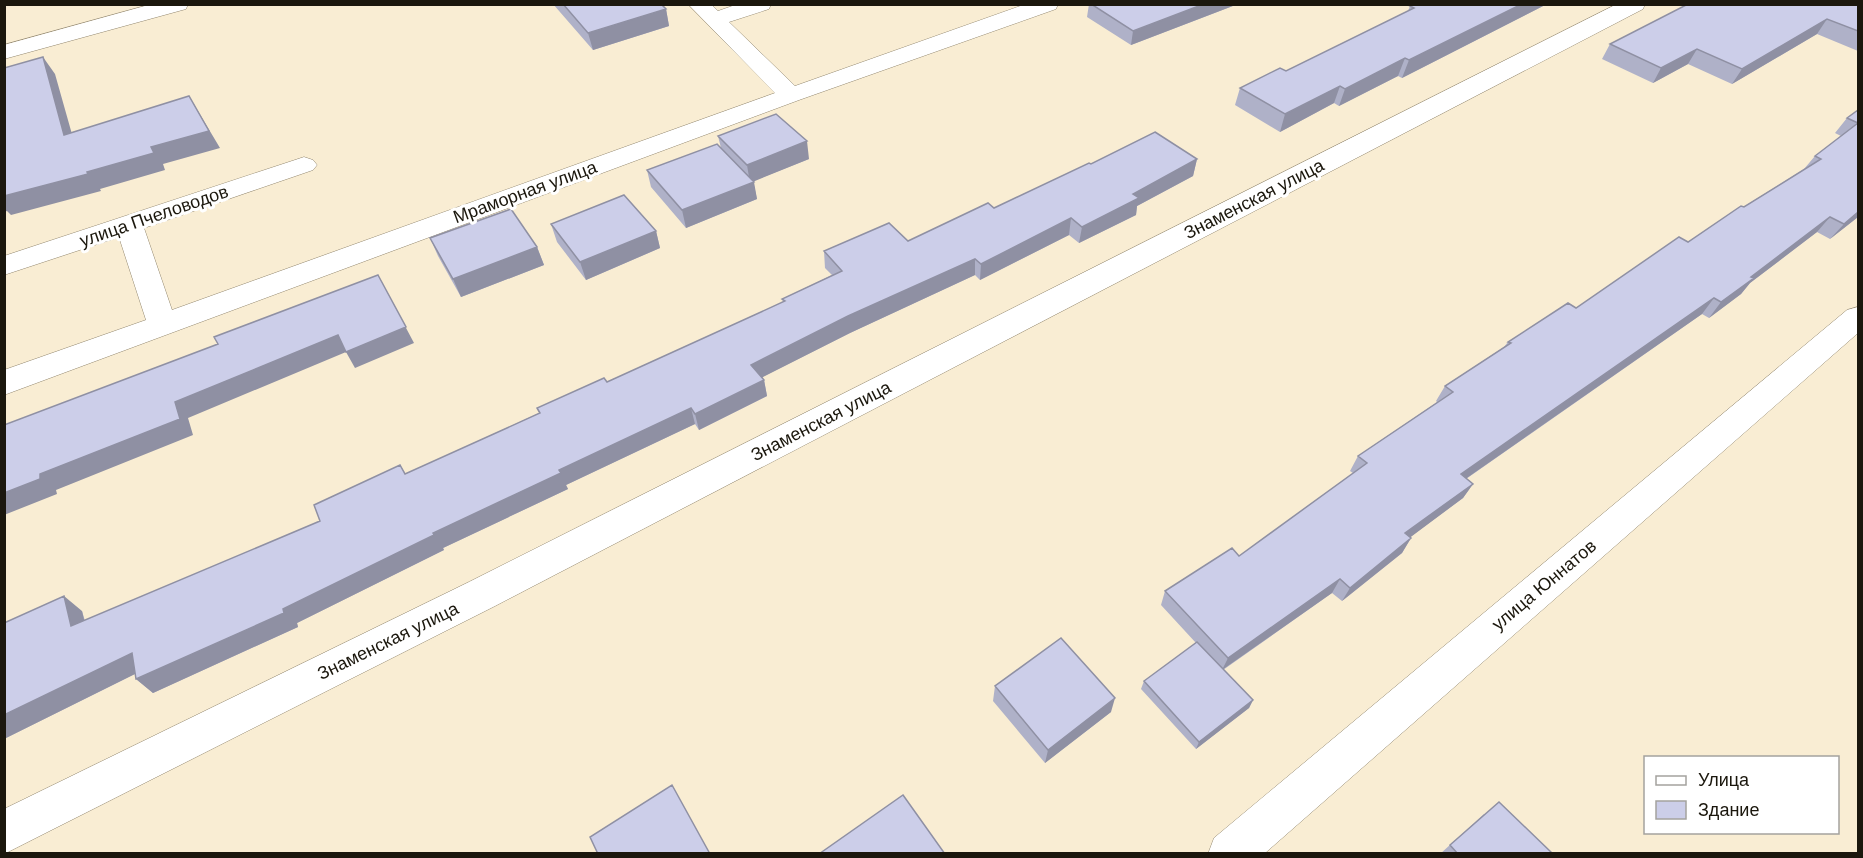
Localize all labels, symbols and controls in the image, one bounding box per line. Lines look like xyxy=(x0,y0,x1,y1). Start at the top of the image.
street label: Знаменская улица xyxy=(1180,153,1329,245)
street label: Мраморная улица xyxy=(450,154,601,229)
street label: улица Пчеловодов xyxy=(76,179,232,253)
street label: Знаменская улица xyxy=(747,375,896,467)
street label: улица Юннатов xyxy=(1487,534,1601,636)
street label: Знаменская улица xyxy=(313,596,464,686)
legend xyxy=(1644,756,1839,834)
text: Улица xyxy=(1698,768,1750,792)
text: Здание xyxy=(1698,798,1759,822)

